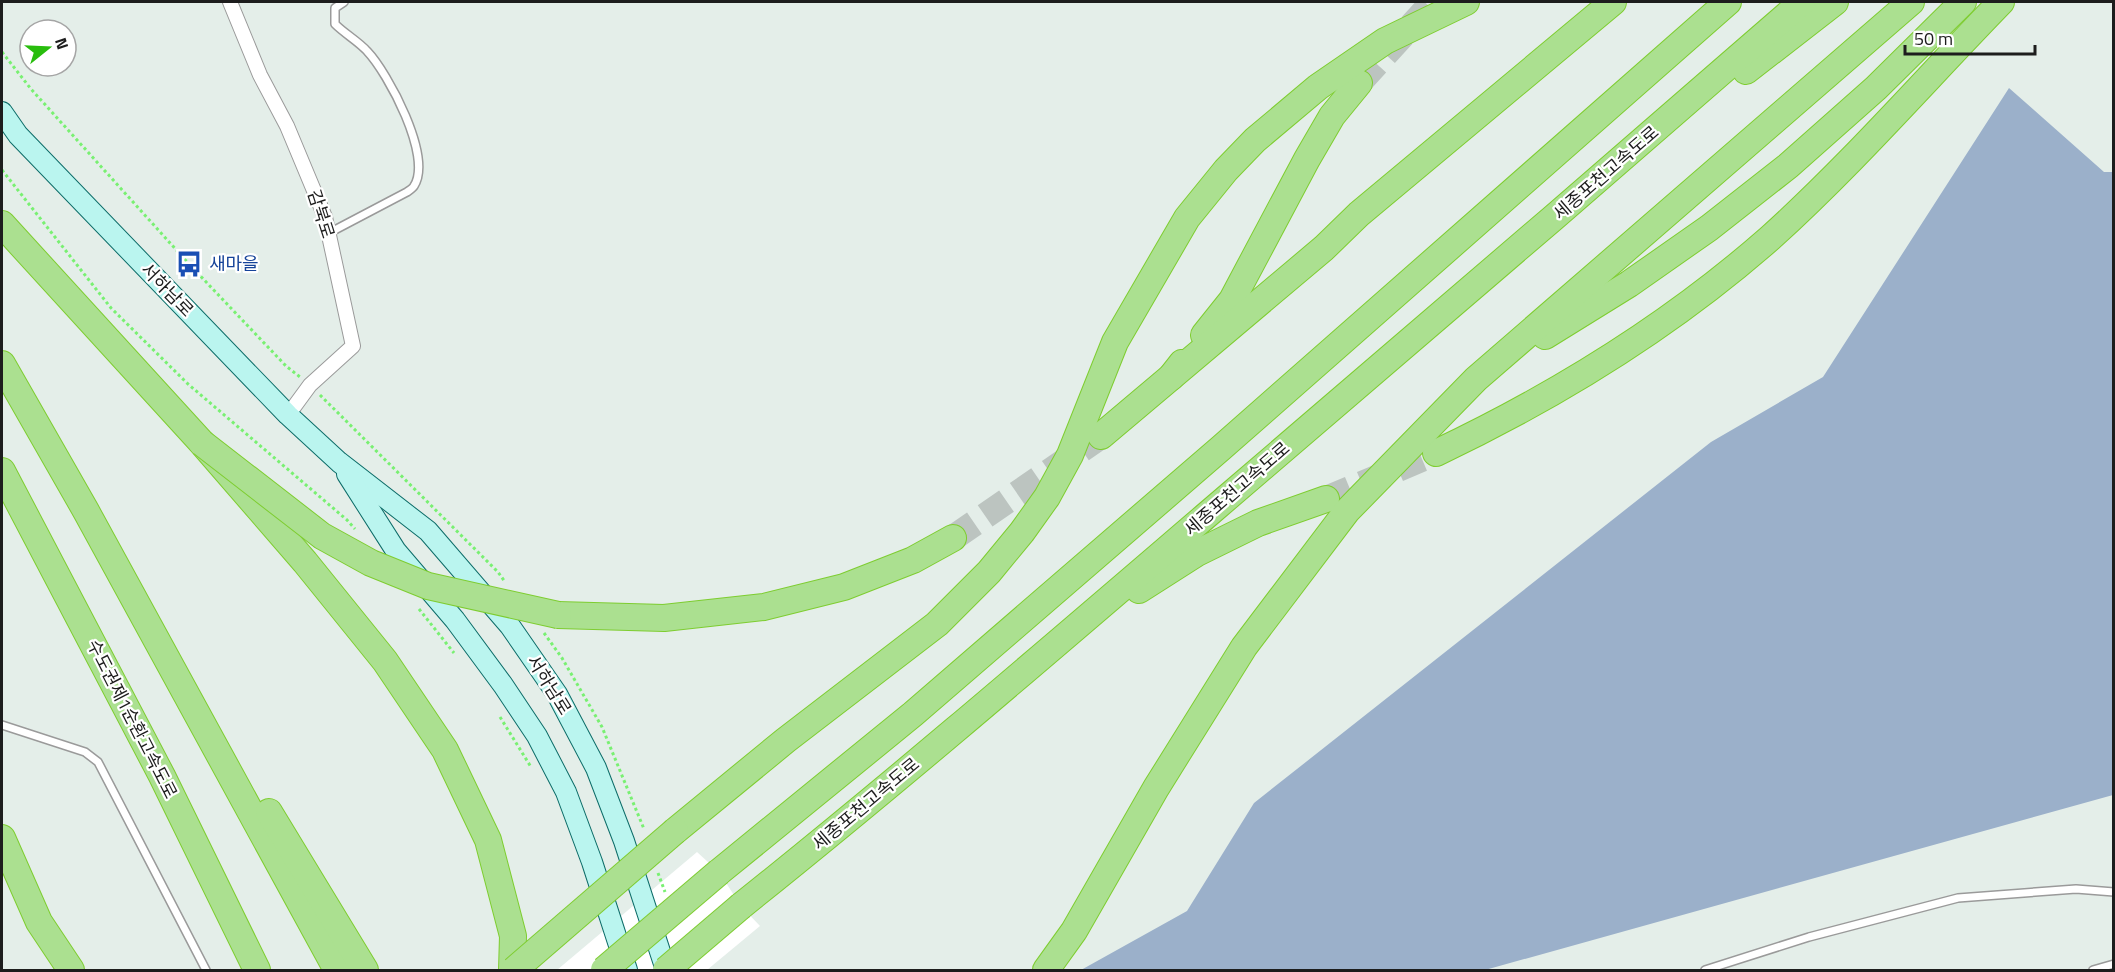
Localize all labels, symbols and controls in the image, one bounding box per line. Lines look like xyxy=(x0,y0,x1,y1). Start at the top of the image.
north arrow xyxy=(18,18,78,78)
scale bar xyxy=(1905,18,2036,56)
text: 50 m xyxy=(1914,25,1953,52)
text: N xyxy=(49,34,75,52)
street label: 세종포천고속도로 xyxy=(1547,119,1665,226)
street label: 감북로 xyxy=(301,186,342,242)
bus stop icon: 새마을 xyxy=(174,249,204,279)
place label: 새마을 xyxy=(209,250,259,277)
street label: 서하남로 xyxy=(135,256,200,323)
street label: 세종포천고속도로 xyxy=(1178,435,1296,542)
street label: 수도권제1순환고속도로 xyxy=(81,634,184,803)
street label: 서하남로 xyxy=(520,649,578,720)
street label: 세종포천고속도로 xyxy=(806,751,925,857)

